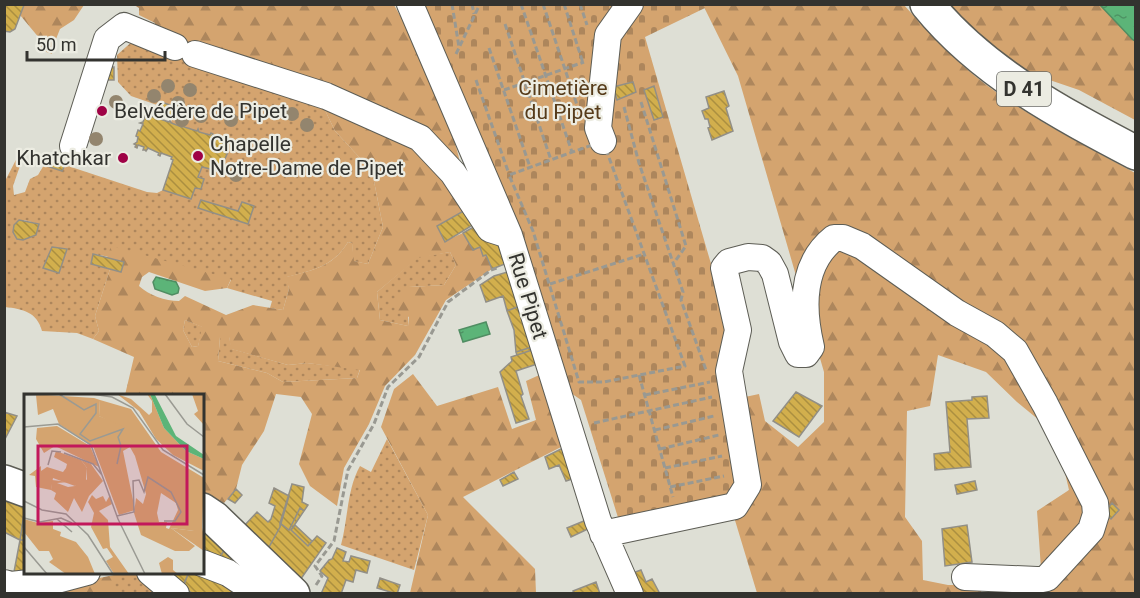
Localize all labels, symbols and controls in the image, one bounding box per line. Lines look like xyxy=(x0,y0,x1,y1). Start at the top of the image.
scale bar xyxy=(27,24,165,62)
text: 50 m xyxy=(36,34,76,55)
road number: D 41 xyxy=(997,72,1051,106)
park label: Cimetière du Pipet xyxy=(518,76,608,124)
place label: Belvédère de Pipet xyxy=(114,99,287,123)
marker: Belvédère de Pipet xyxy=(95,104,109,118)
place label: Chapelle Notre-Dame de Pipet xyxy=(210,132,404,180)
place label: Khatchkar xyxy=(16,146,111,170)
marker: Chapelle Notre-Dame de Pipet xyxy=(191,149,205,163)
marker: Khatchkar xyxy=(116,151,130,165)
street label: Rue Pipet xyxy=(504,250,553,342)
inset map xyxy=(24,394,204,574)

